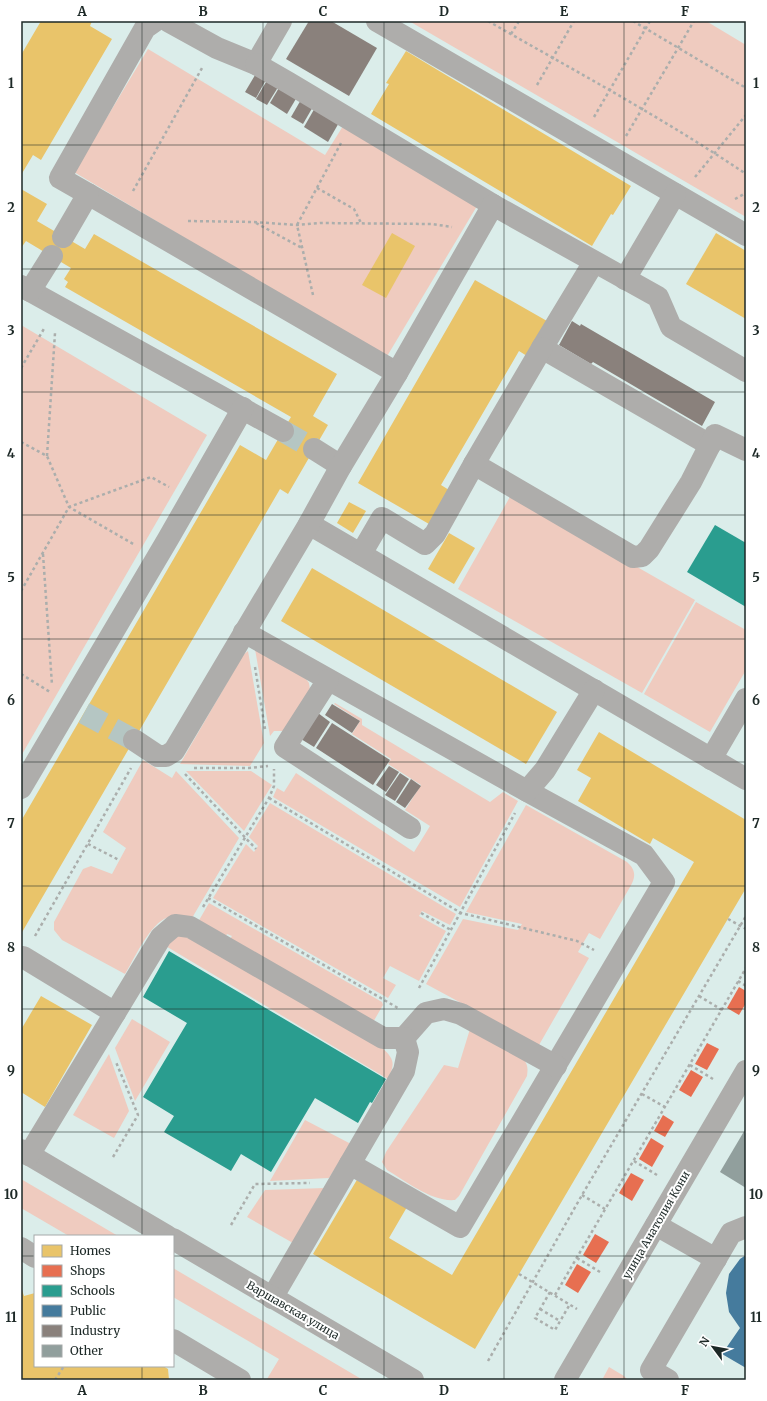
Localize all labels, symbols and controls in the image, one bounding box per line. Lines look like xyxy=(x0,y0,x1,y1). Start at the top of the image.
text: A xyxy=(76,3,87,20)
text: B xyxy=(198,3,208,20)
text: C xyxy=(319,3,328,20)
text: D xyxy=(439,3,449,20)
text: E xyxy=(560,3,569,20)
text: F xyxy=(681,3,689,20)
text: 1 xyxy=(8,75,14,92)
text: 1 xyxy=(753,75,759,92)
text: 2 xyxy=(7,199,15,216)
text: 2 xyxy=(752,199,760,216)
text: 3 xyxy=(7,322,15,339)
text: 3 xyxy=(752,322,760,339)
text: 4 xyxy=(7,445,16,462)
text: 4 xyxy=(752,445,761,462)
text: 5 xyxy=(7,569,15,586)
text: 5 xyxy=(752,569,760,586)
text: 6 xyxy=(7,692,15,709)
text: 6 xyxy=(752,692,760,709)
text: 7 xyxy=(7,815,15,832)
text: 7 xyxy=(752,815,760,832)
text: 8 xyxy=(7,939,15,956)
text: 8 xyxy=(752,939,760,956)
text: 9 xyxy=(7,1062,15,1079)
text: 9 xyxy=(752,1062,760,1079)
street label: улица Анатолия Кони xyxy=(619,1168,693,1282)
text: 10 xyxy=(4,1186,18,1203)
text: 10 xyxy=(749,1186,763,1203)
legend xyxy=(34,1235,174,1367)
text: Homes xyxy=(70,1243,111,1258)
text: Shops xyxy=(70,1263,105,1278)
street label: Варшавская улица xyxy=(244,1278,342,1342)
text: Schools xyxy=(70,1283,115,1298)
text: Public xyxy=(70,1303,106,1318)
text: 11 xyxy=(5,1309,17,1326)
text: 11 xyxy=(750,1309,762,1326)
text: Industry xyxy=(70,1323,120,1338)
north arrow xyxy=(693,1327,733,1367)
text: N xyxy=(696,1334,713,1349)
text: Other xyxy=(70,1343,104,1358)
text: A xyxy=(76,1382,87,1399)
text: B xyxy=(198,1382,208,1399)
text: C xyxy=(319,1382,328,1399)
text: D xyxy=(439,1382,449,1399)
text: E xyxy=(560,1382,569,1399)
text: F xyxy=(681,1382,689,1399)

